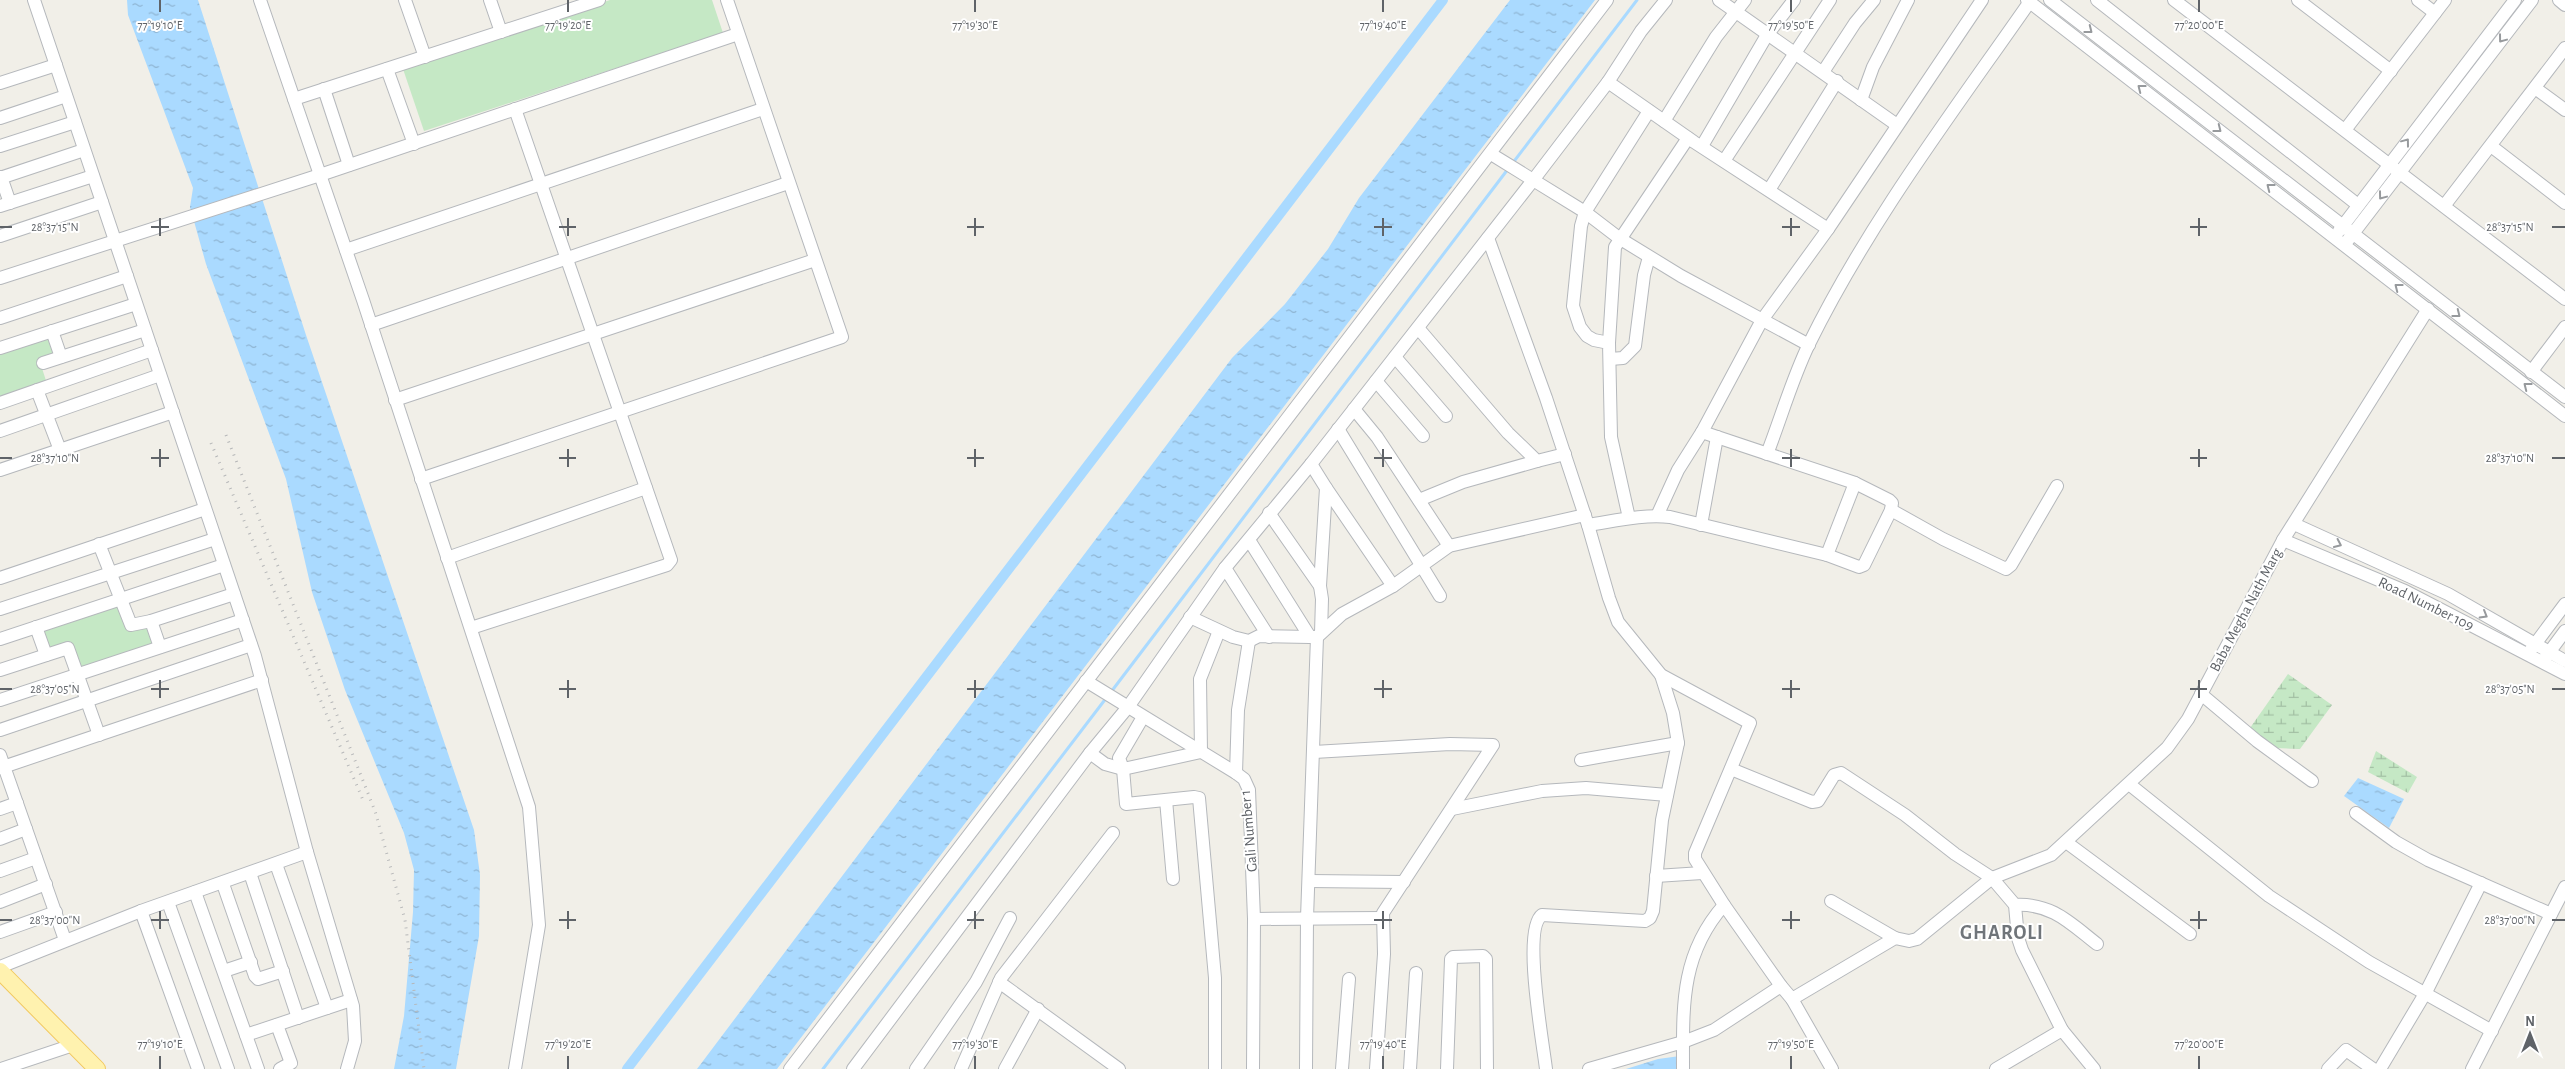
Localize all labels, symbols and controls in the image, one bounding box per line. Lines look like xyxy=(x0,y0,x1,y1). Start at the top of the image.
text: 77°19'10"E xyxy=(138,19,183,31)
text: 77°19'20"E xyxy=(545,19,591,31)
text: 77°19'30"E xyxy=(952,19,998,31)
text: 77°19'40"E xyxy=(1360,19,1406,31)
text: 77°19'50"E xyxy=(1768,19,1814,31)
text: 77°20'00"E xyxy=(2174,19,2224,31)
one-way arrow xyxy=(2083,24,2092,32)
one-way arrow xyxy=(2499,33,2508,43)
one-way arrow xyxy=(2137,85,2147,94)
one-way arrow xyxy=(2212,123,2221,132)
one-way arrow xyxy=(2401,139,2409,148)
one-way arrow xyxy=(2266,184,2276,193)
one-way arrow xyxy=(2379,190,2388,200)
text: 28°37'15"N xyxy=(31,221,79,233)
text: 28°37'15"N xyxy=(2486,221,2534,233)
one-way arrow xyxy=(2395,284,2404,292)
one-way arrow xyxy=(2451,308,2461,317)
one-way arrow xyxy=(2523,383,2532,392)
text: 28°37'10"N xyxy=(31,452,79,464)
text: 28°37'10"N xyxy=(2486,452,2534,464)
one-way arrow xyxy=(2333,537,2342,548)
street label: Baba Megha Nath Marg xyxy=(2207,545,2285,674)
street label: Road Number 109 xyxy=(2376,574,2476,634)
one-way arrow xyxy=(2479,608,2488,618)
text: 28°37'05"N xyxy=(30,683,80,695)
text: 28°37'05"N xyxy=(2485,683,2535,695)
street label: Gali Number 1 xyxy=(1238,789,1260,873)
text: 28°37'00"N xyxy=(30,914,80,926)
text: 28°37'00"N xyxy=(2485,914,2535,926)
district label: GHAROLI xyxy=(1960,923,2044,943)
north arrow xyxy=(2505,1009,2555,1059)
text: N xyxy=(2525,1015,2535,1029)
text: 77°19'10"E xyxy=(138,1038,183,1050)
text: 77°19'20"E xyxy=(545,1038,591,1050)
text: 77°19'30"E xyxy=(952,1038,998,1050)
text: 77°19'40"E xyxy=(1360,1038,1406,1050)
text: 77°19'50"E xyxy=(1768,1038,1814,1050)
text: 77°20'00"E xyxy=(2174,1038,2224,1050)

